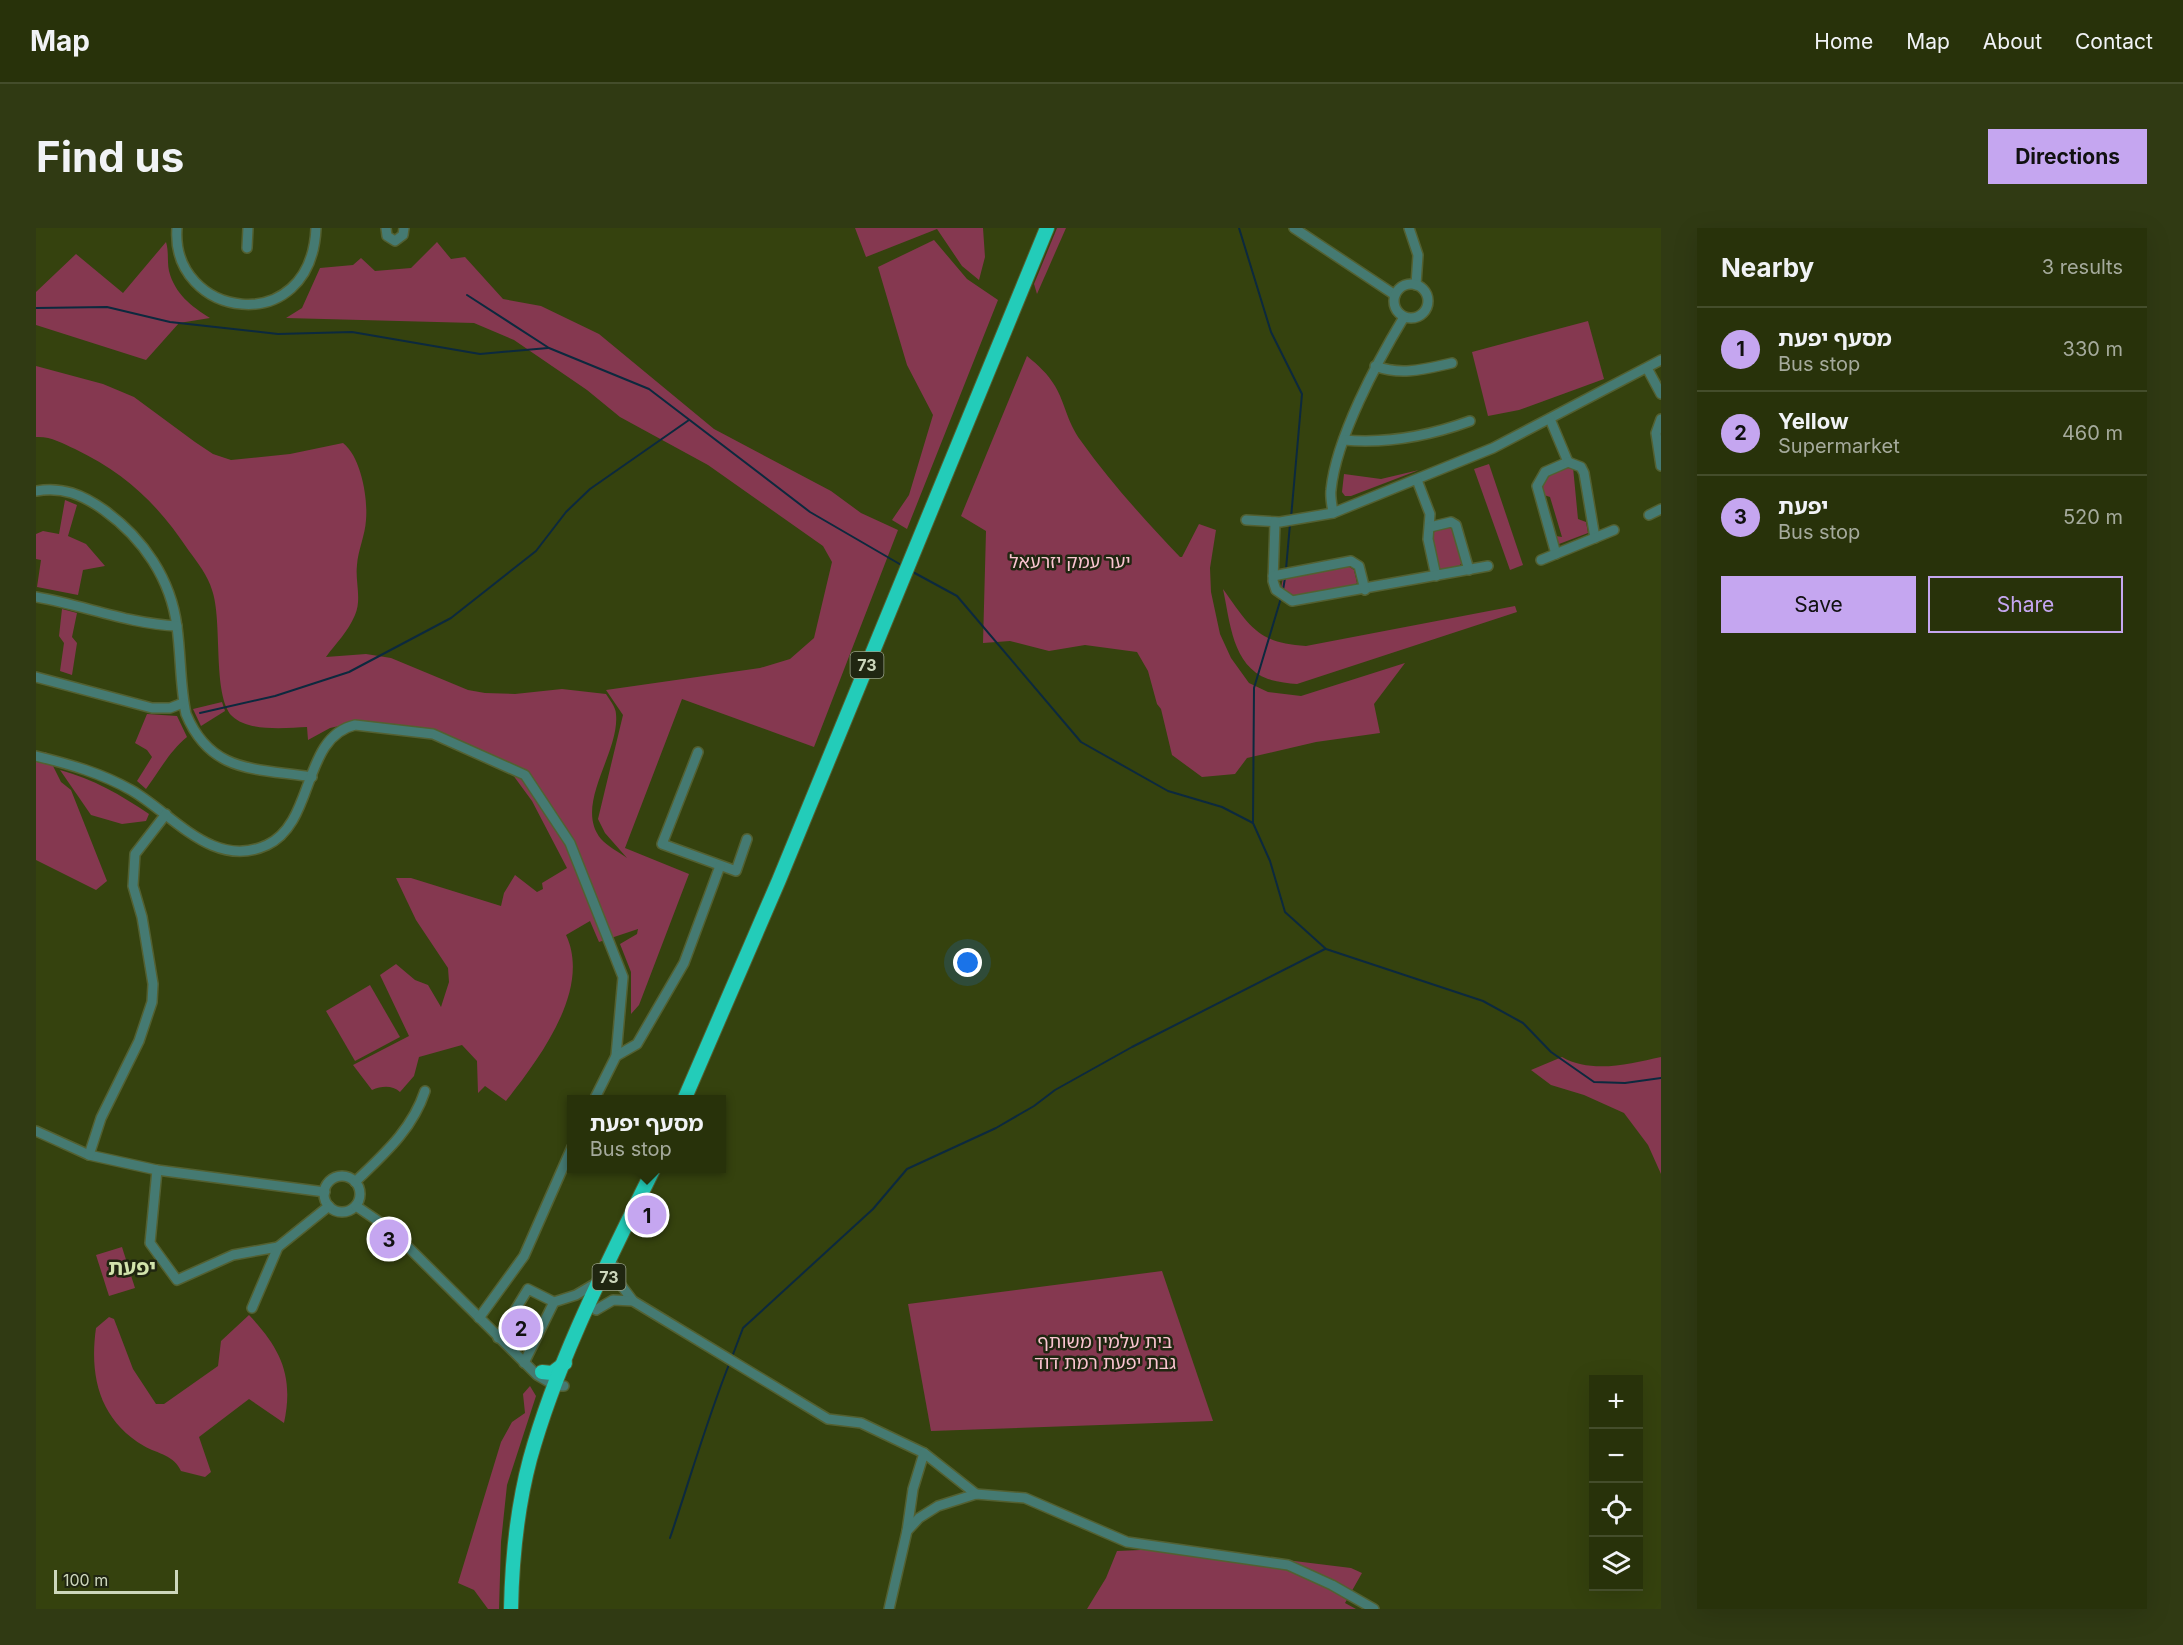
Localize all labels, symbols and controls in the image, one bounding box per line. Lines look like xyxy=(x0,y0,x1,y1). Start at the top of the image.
text: Map xyxy=(30,24,90,58)
text: Home xyxy=(1814,29,1873,54)
text: Map xyxy=(1906,29,1950,54)
text: About xyxy=(1983,29,2042,54)
text: Contact xyxy=(2075,29,2153,54)
button: Directions xyxy=(1988,129,2147,184)
text: Find us xyxy=(36,131,184,182)
text: Nearby xyxy=(1721,252,1814,283)
text: 3 results xyxy=(2042,255,2123,279)
text: מסעף יפעת xyxy=(1778,325,1892,351)
text: 1 xyxy=(1736,337,1745,361)
text: 330 m xyxy=(2063,337,2123,361)
text: Bus stop xyxy=(1778,352,1860,376)
text: Yellow xyxy=(1778,408,1849,434)
text: 2 xyxy=(1734,421,1747,445)
text: 460 m xyxy=(2062,421,2123,445)
text: Supermarket xyxy=(1778,434,1900,458)
text: יפעת xyxy=(1778,493,1828,519)
text: 3 xyxy=(1734,505,1747,529)
text: 520 m xyxy=(2063,505,2123,529)
text: Bus stop xyxy=(1778,520,1860,544)
park label: יער עמק יזרעאל xyxy=(1009,551,1131,572)
button: Save xyxy=(1721,576,1916,633)
button: Share xyxy=(1928,576,2123,633)
road number: 73 xyxy=(850,652,884,678)
your location xyxy=(953,948,982,977)
popup xyxy=(567,1095,726,1173)
text: מסעף יפעת xyxy=(590,1110,703,1136)
text: Bus stop xyxy=(590,1137,672,1161)
pin: 1 xyxy=(628,1192,666,1238)
pin: 3 xyxy=(370,1216,408,1262)
district label: יפעת xyxy=(108,1255,156,1280)
road number: 73 xyxy=(592,1264,626,1290)
pin: 2 xyxy=(502,1306,540,1350)
park label: בית עלמין משותף גבת יפעת רמת דוד xyxy=(1034,1331,1176,1373)
map controls xyxy=(1589,1375,1643,1591)
button: + xyxy=(1589,1375,1643,1429)
button: − xyxy=(1589,1429,1643,1483)
button: locate xyxy=(1589,1483,1643,1537)
button: layers xyxy=(1589,1537,1643,1591)
scale bar xyxy=(54,1567,178,1594)
text: 100 m xyxy=(63,1570,108,1590)

